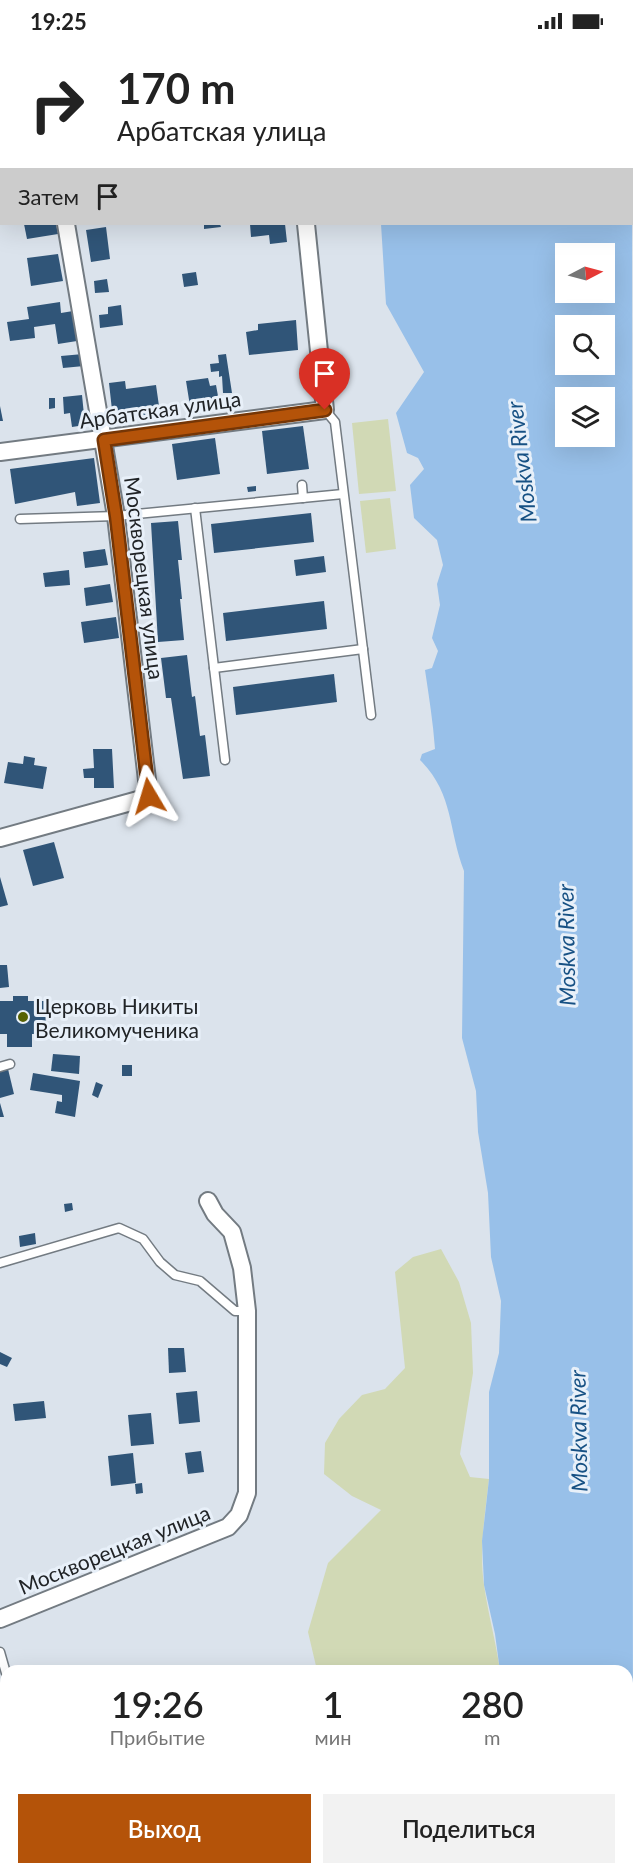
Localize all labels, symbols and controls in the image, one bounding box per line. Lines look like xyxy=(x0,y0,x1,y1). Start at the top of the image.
text: 19:25 xyxy=(30,8,87,35)
text: 170 m xyxy=(117,63,235,113)
icon: right xyxy=(18,66,96,144)
text: Арбатская улица xyxy=(117,114,327,147)
icon: arrive xyxy=(91,180,124,213)
text: Затем xyxy=(18,183,79,210)
north arrow xyxy=(555,243,615,303)
map controls xyxy=(555,243,615,447)
button: search xyxy=(555,315,615,375)
pin xyxy=(299,348,350,410)
icon: arrive xyxy=(308,357,341,390)
street label: Арбатская улица xyxy=(78,385,242,433)
button: layers xyxy=(555,387,615,447)
water label: Moskva River xyxy=(500,399,542,524)
street label: Москворецкая улица xyxy=(120,475,170,681)
position arrow xyxy=(117,764,181,828)
water label: Moskva River xyxy=(551,883,581,1006)
place label: Церковь Никиты Великомученика xyxy=(35,993,199,1042)
marker: Церковь Никиты Великомученика xyxy=(16,1010,30,1024)
water label: Moskva River xyxy=(563,1369,593,1492)
street label: Москворецкая улица xyxy=(15,1499,213,1599)
text: 19:26 xyxy=(111,1682,204,1726)
text: 1 xyxy=(323,1682,343,1726)
text: 280 xyxy=(461,1682,524,1726)
text: Прибытие xyxy=(109,1725,205,1749)
text: мин xyxy=(315,1725,351,1749)
text: m xyxy=(484,1725,500,1749)
button: Выход xyxy=(18,1794,311,1863)
button: Поделиться xyxy=(323,1794,615,1863)

